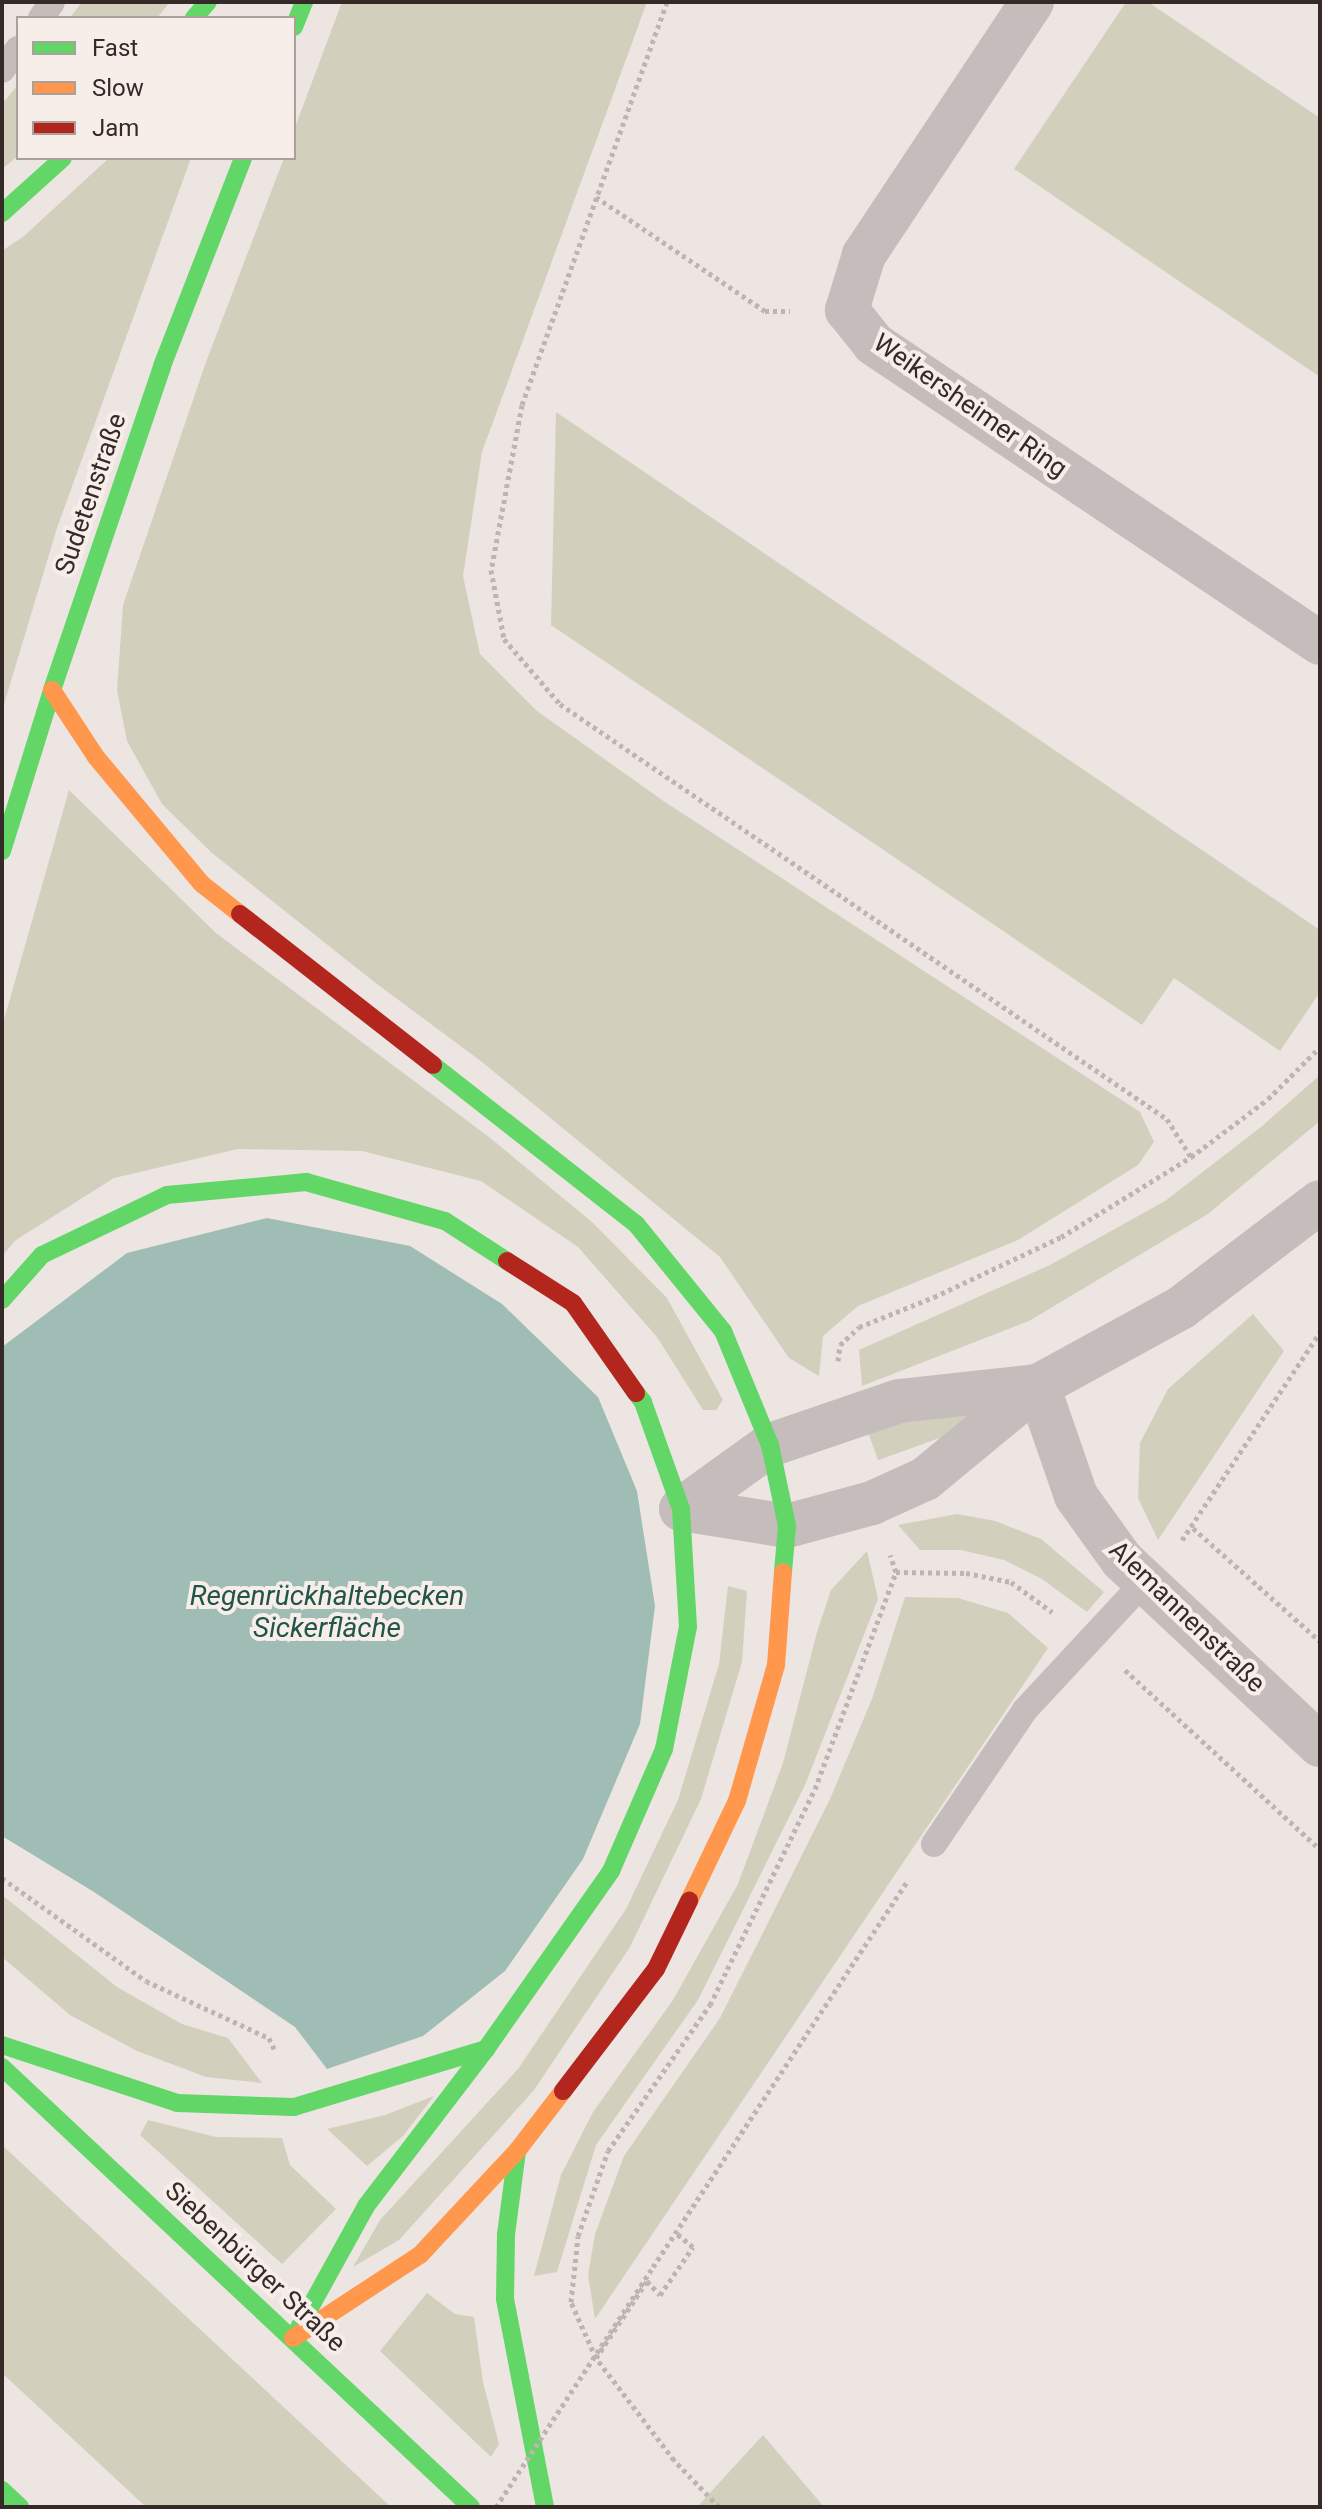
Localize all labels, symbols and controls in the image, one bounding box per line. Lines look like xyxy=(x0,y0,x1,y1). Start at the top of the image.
legend xyxy=(16,16,296,160)
text: Fast xyxy=(92,34,138,62)
text: Slow xyxy=(92,74,144,102)
text: Jam xyxy=(92,114,139,142)
street label: Weikersheimer Ring xyxy=(867,327,1073,485)
street label: Sudetenstraße xyxy=(49,409,133,579)
street label: Alemannenstraße xyxy=(1103,1535,1271,1699)
water label: Regenrückhaltebecken Sickerfläche xyxy=(190,1579,464,1645)
street label: Siebenbürger Straße xyxy=(158,2175,352,2359)

